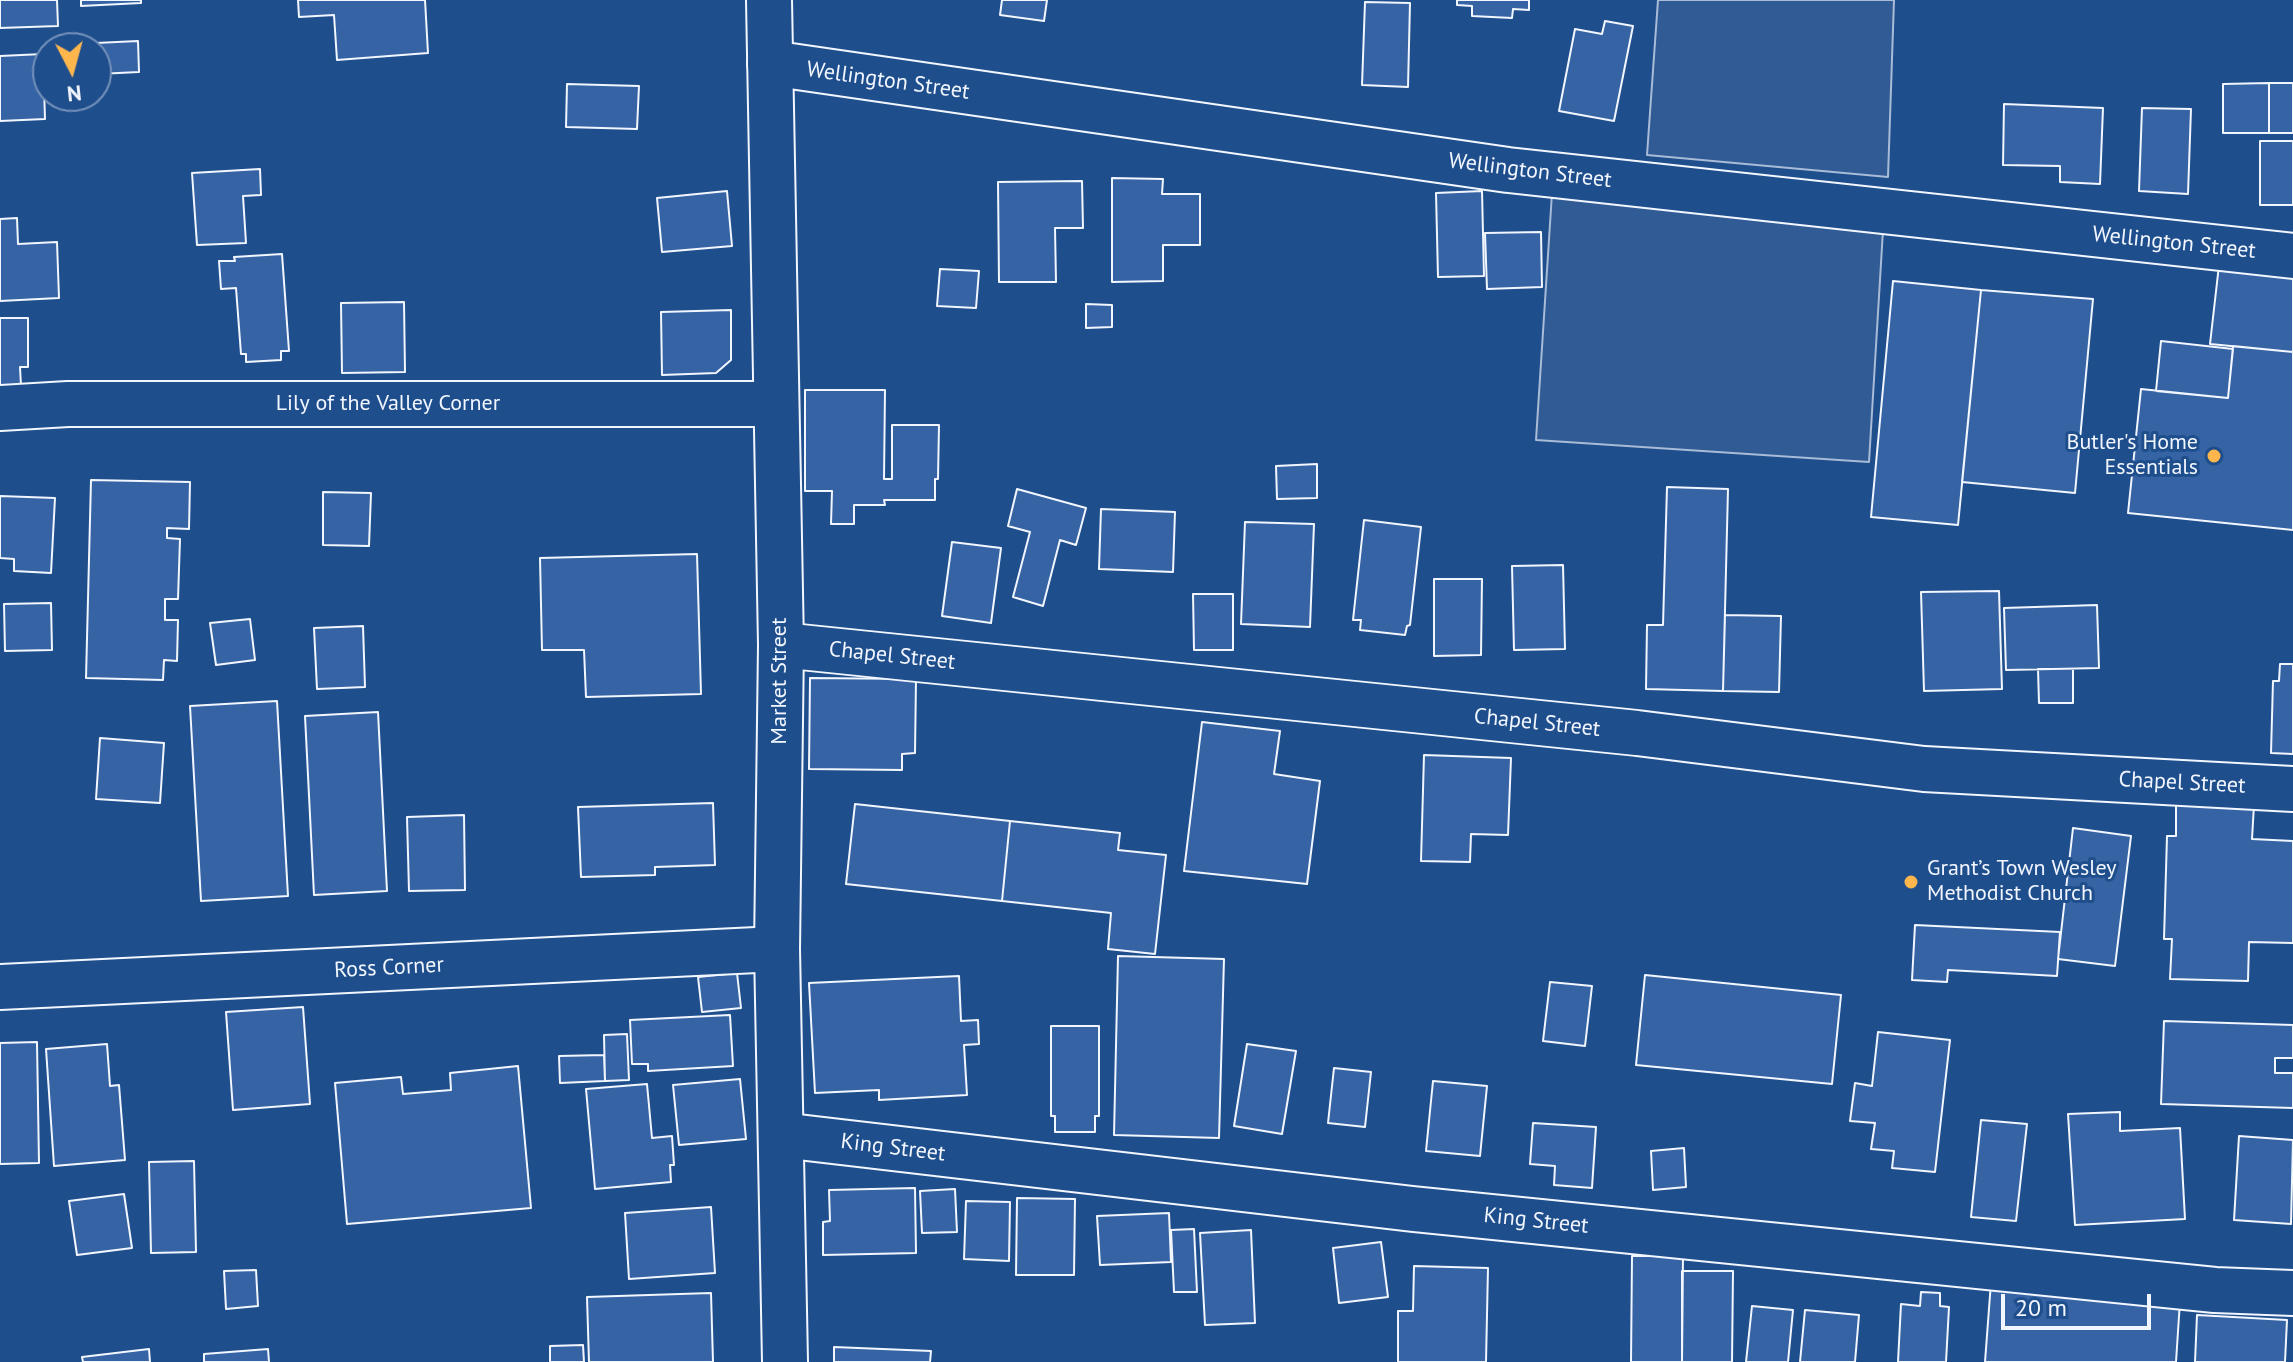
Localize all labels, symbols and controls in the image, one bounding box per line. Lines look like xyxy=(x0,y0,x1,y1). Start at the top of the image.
north arrow xyxy=(32,32,112,112)
street label: Wellington Street xyxy=(805,57,971,105)
text: N xyxy=(66,79,83,109)
street label: Wellington Street xyxy=(1447,148,1613,194)
street label: Wellington Street xyxy=(2091,221,2257,265)
street label: Lily of the Valley Corner xyxy=(276,391,500,417)
place label: Butler's Home Essentials xyxy=(2067,430,2198,482)
marker: Butler's Home Essentials xyxy=(2205,447,2223,465)
street label: Market Street xyxy=(767,618,793,744)
street label: Chapel Street xyxy=(827,636,957,676)
street label: Chapel Street xyxy=(1472,703,1602,743)
street label: Chapel Street xyxy=(2118,766,2246,800)
place label: Grant’s Town Wesley Methodist Church xyxy=(1927,856,2117,908)
marker: Grant’s Town Wesley Methodist Church xyxy=(1902,873,1920,891)
street label: Ross Corner xyxy=(333,952,445,984)
street label: King Street xyxy=(839,1128,947,1168)
street label: King Street xyxy=(1482,1202,1590,1240)
scale bar xyxy=(2005,1278,2155,1328)
text: 20 m xyxy=(2015,1292,2067,1323)

